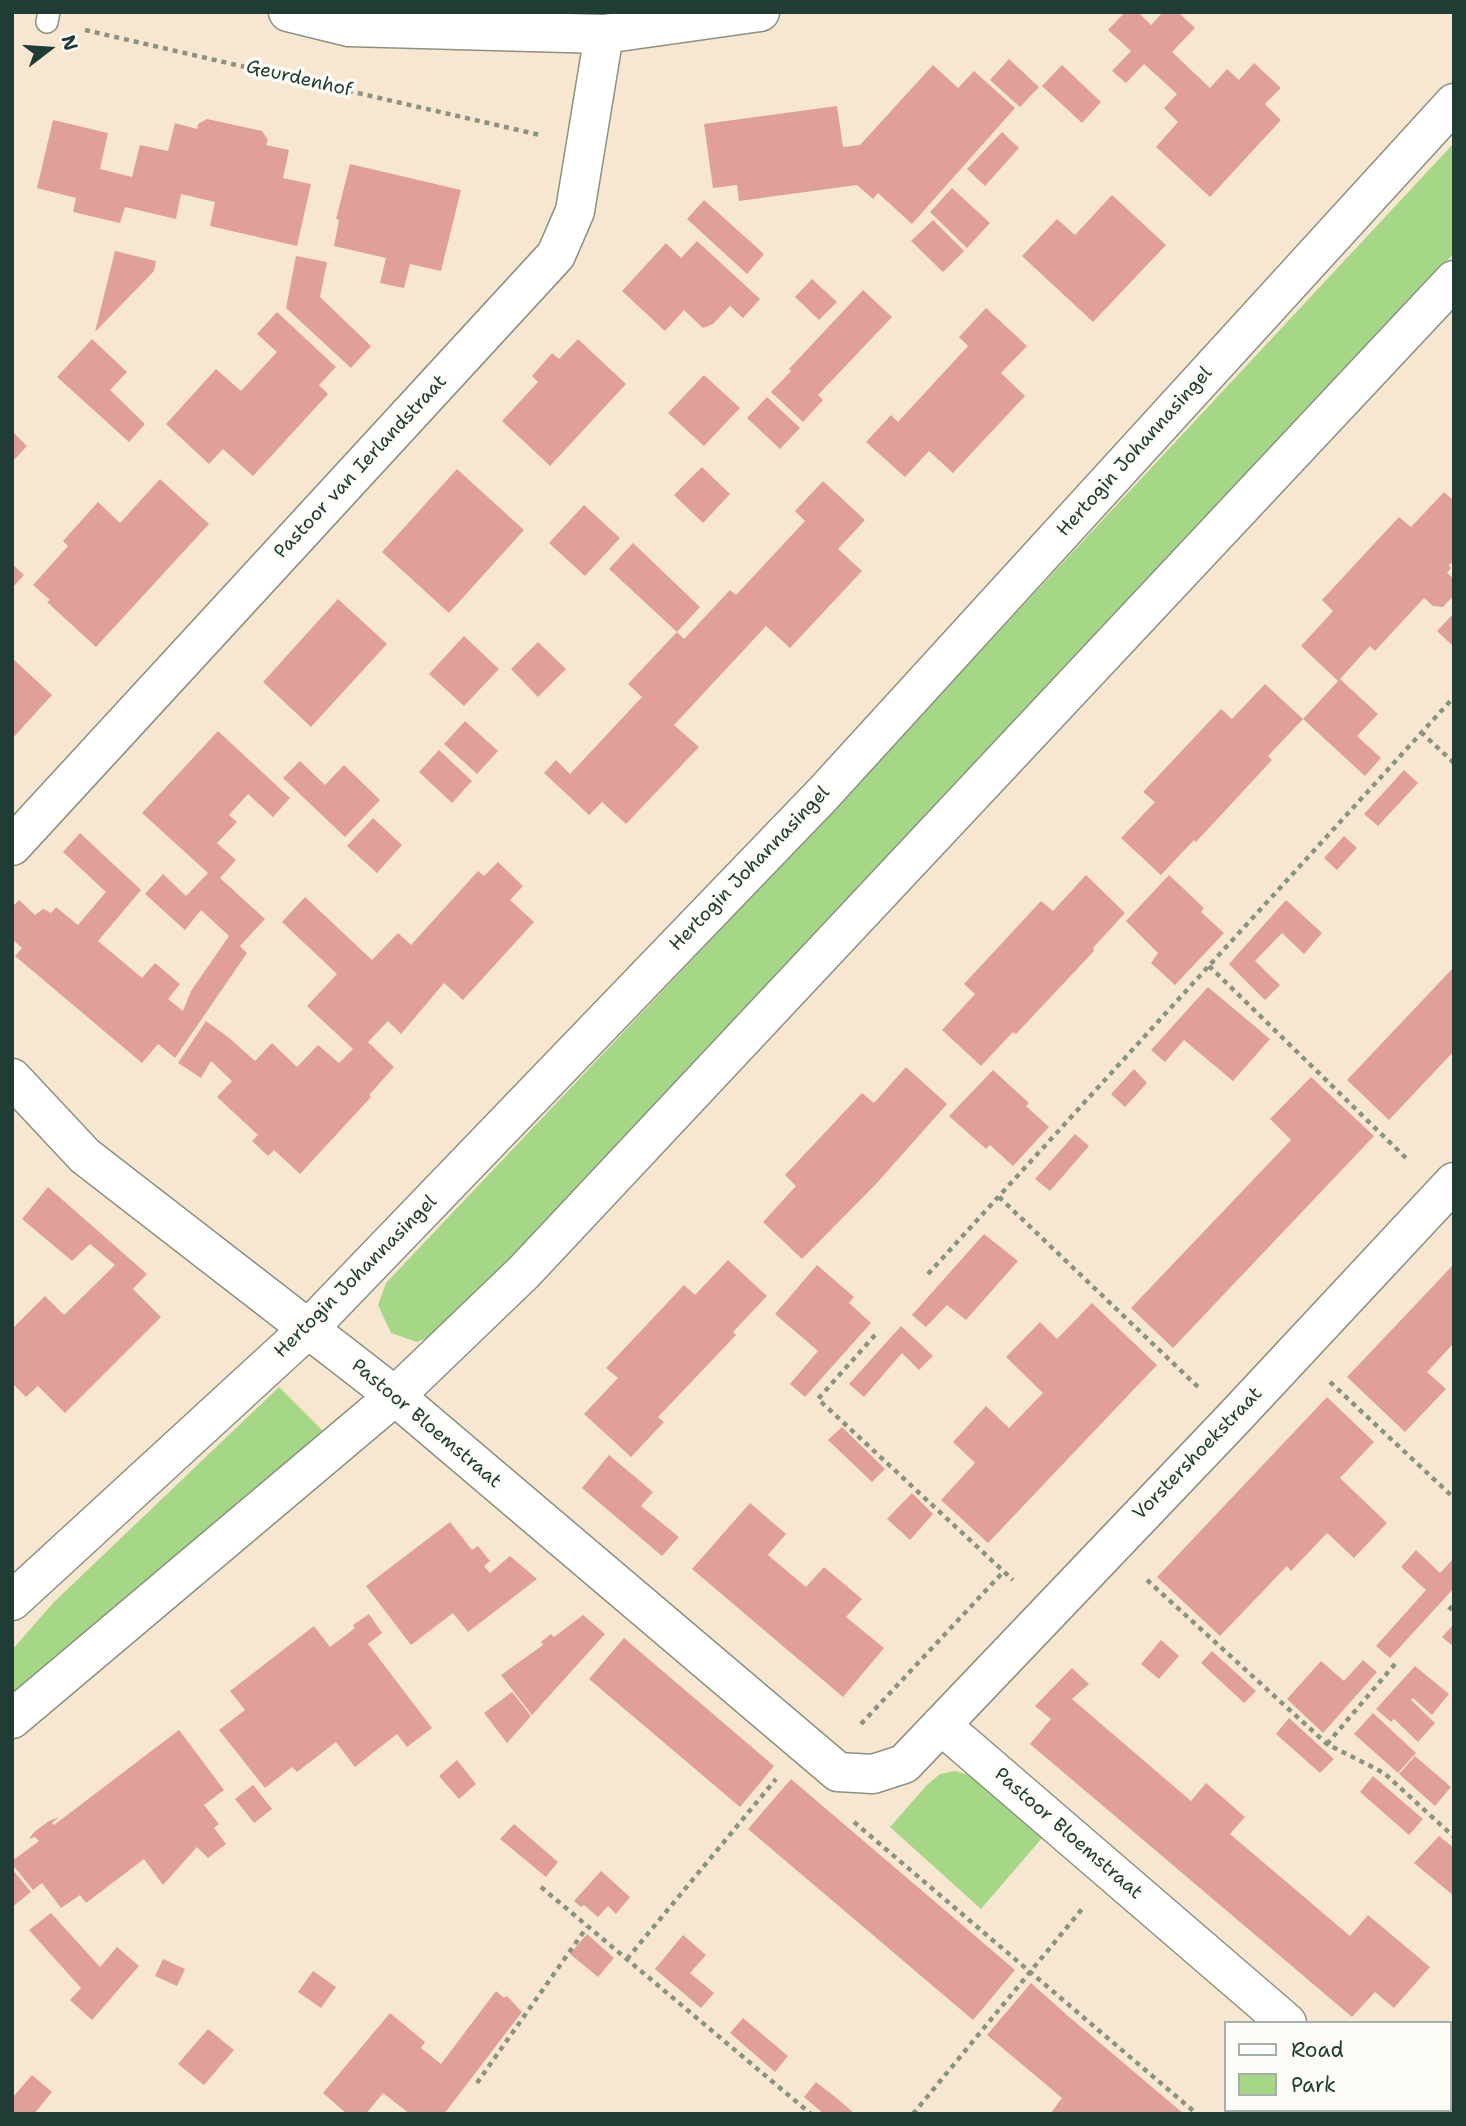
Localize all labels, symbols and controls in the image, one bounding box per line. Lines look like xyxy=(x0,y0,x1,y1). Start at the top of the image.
north arrow xyxy=(14,14,84,84)
text: N xyxy=(55,32,84,54)
street label: Geurdenhof xyxy=(244,56,354,102)
street label: Hertogin Johannasingel xyxy=(1053,362,1217,542)
street label: Pastoor van Ierlandstraat xyxy=(270,370,452,564)
street label: Hertogin Johannasingel xyxy=(665,782,835,956)
street label: Hertogin Johannasingel xyxy=(270,1191,442,1363)
street label: Pastoor Bloemstraat xyxy=(346,1355,506,1493)
street label: Vorstershoekstraat xyxy=(1129,1383,1267,1525)
street label: Pastoor Bloemstraat xyxy=(989,1763,1147,1905)
legend xyxy=(1224,2021,1452,2112)
text: Road xyxy=(1291,2036,1344,2064)
text: Park xyxy=(1291,2071,1336,2099)

